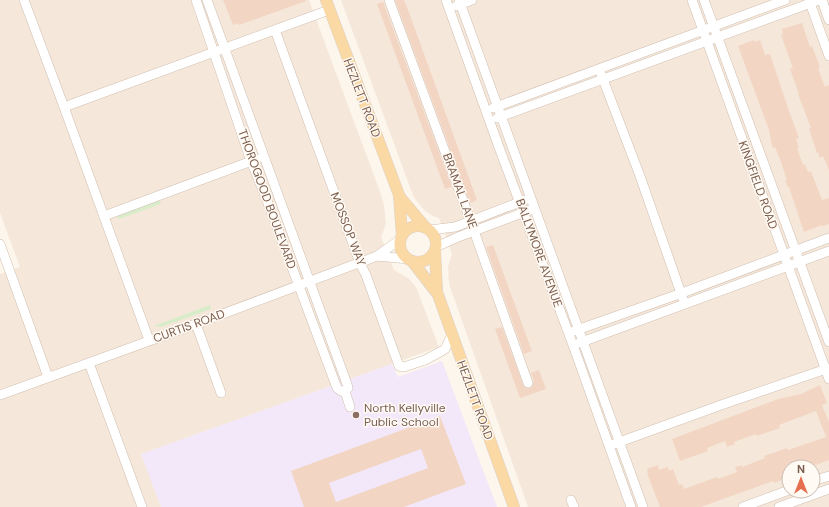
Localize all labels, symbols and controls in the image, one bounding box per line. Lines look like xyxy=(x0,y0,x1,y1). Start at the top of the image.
street label: HEZLETT ROAD xyxy=(340,56,384,140)
street label: THOROGOOD BOULEVARD xyxy=(234,127,300,271)
street label: KINGFIELD ROAD xyxy=(735,139,781,231)
street label: BRAMAL LANE xyxy=(439,151,481,231)
street label: MOSSOP WAY xyxy=(327,190,369,268)
street label: BALLYMORE AVENUE xyxy=(512,196,566,310)
street label: CURTIS ROAD xyxy=(151,306,227,346)
street label: HEZLETT ROAD xyxy=(453,358,497,442)
place label: North Kellyville Public School xyxy=(364,400,446,430)
marker: North Kellyville Public School xyxy=(351,410,361,420)
north arrow xyxy=(781,459,821,499)
text: N xyxy=(797,462,805,476)

